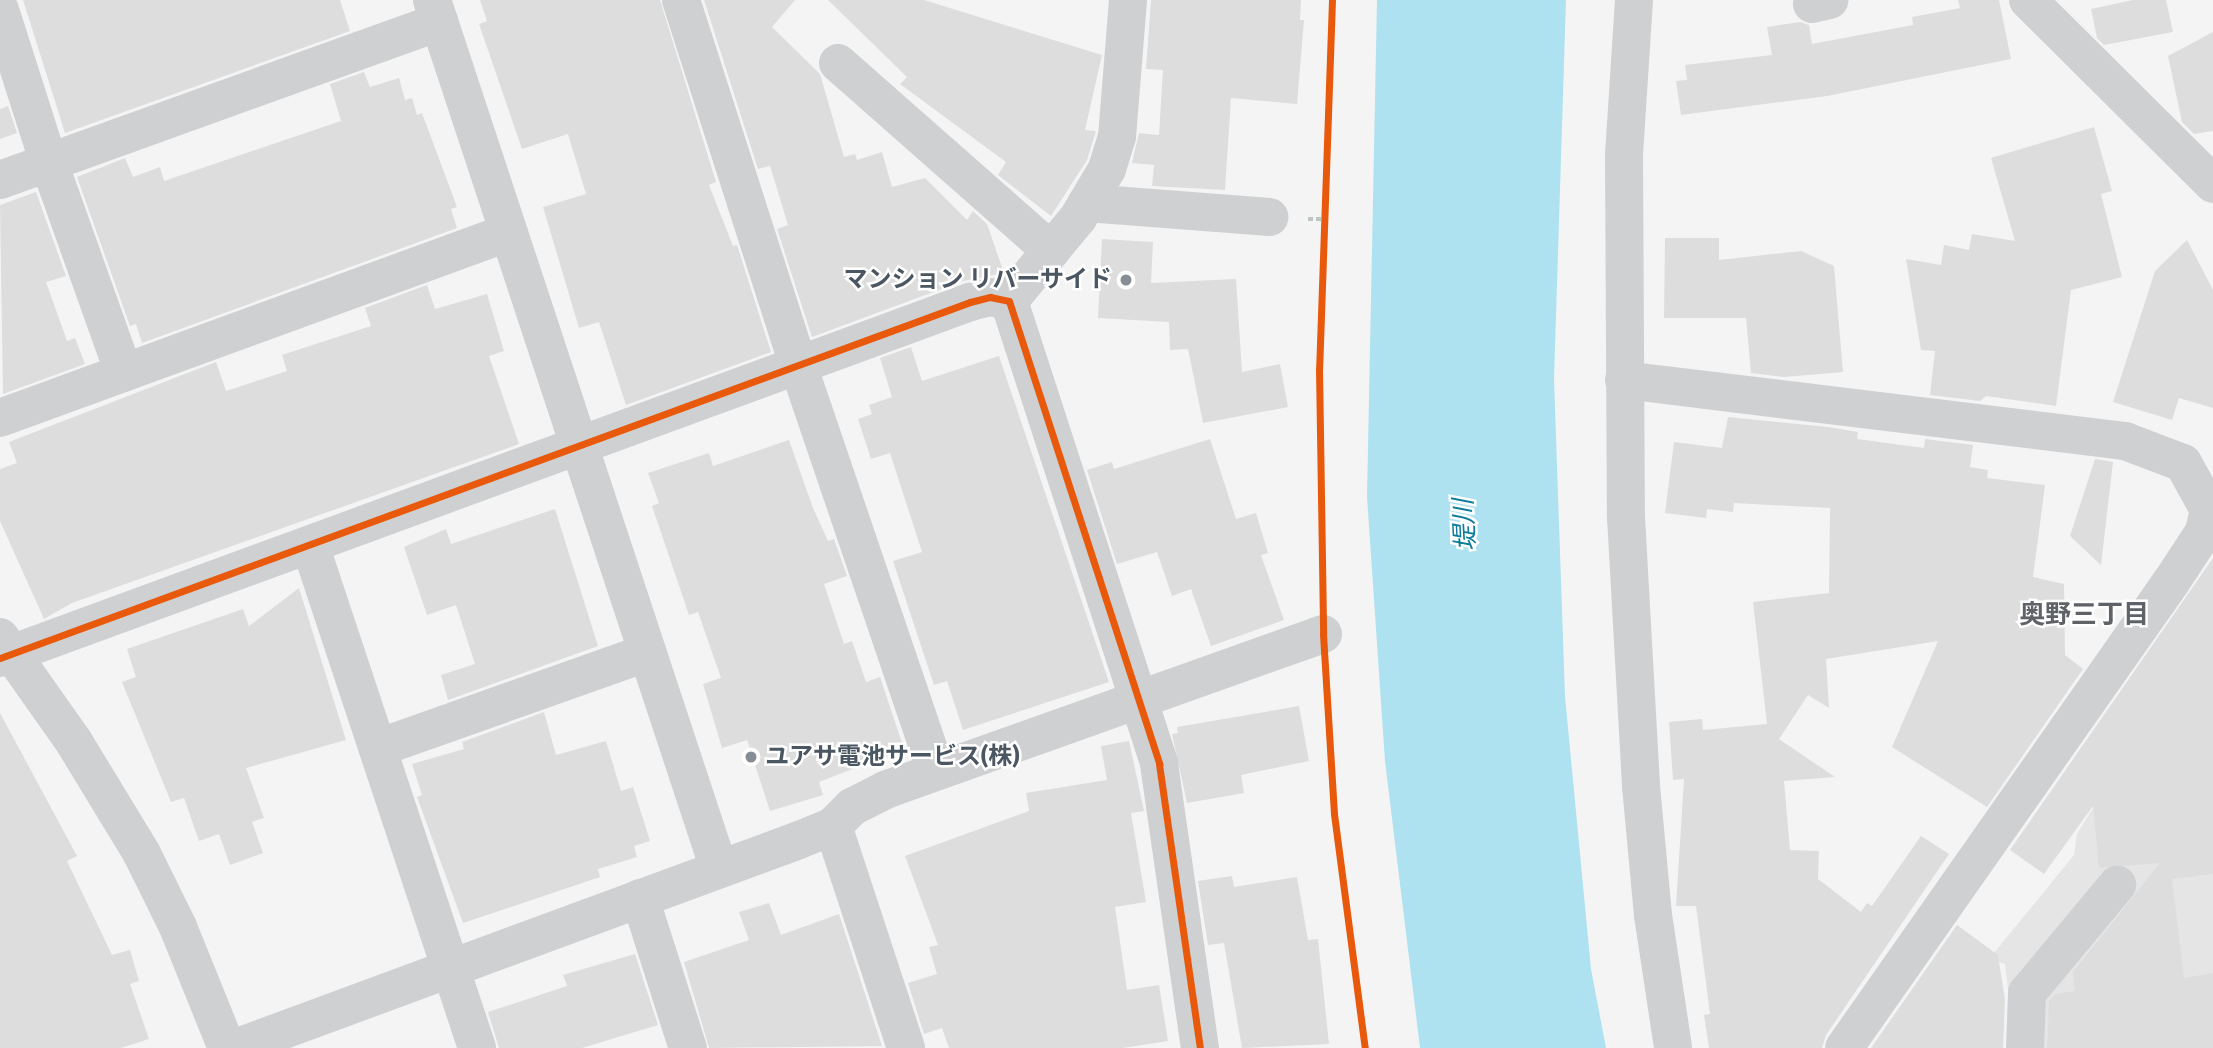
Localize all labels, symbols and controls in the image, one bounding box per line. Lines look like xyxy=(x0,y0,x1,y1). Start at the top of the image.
place label: マンション リバーサイド xyxy=(843,266,1112,294)
marker: マンション リバーサイド xyxy=(1118,272,1134,288)
water label: 堤川 xyxy=(1448,498,1482,552)
district label: 奥野三丁目 xyxy=(2019,599,2149,631)
place label: ユアサ電池サービス(株) xyxy=(765,743,1019,771)
marker: ユアサ電池サービス(株) xyxy=(743,749,759,765)

